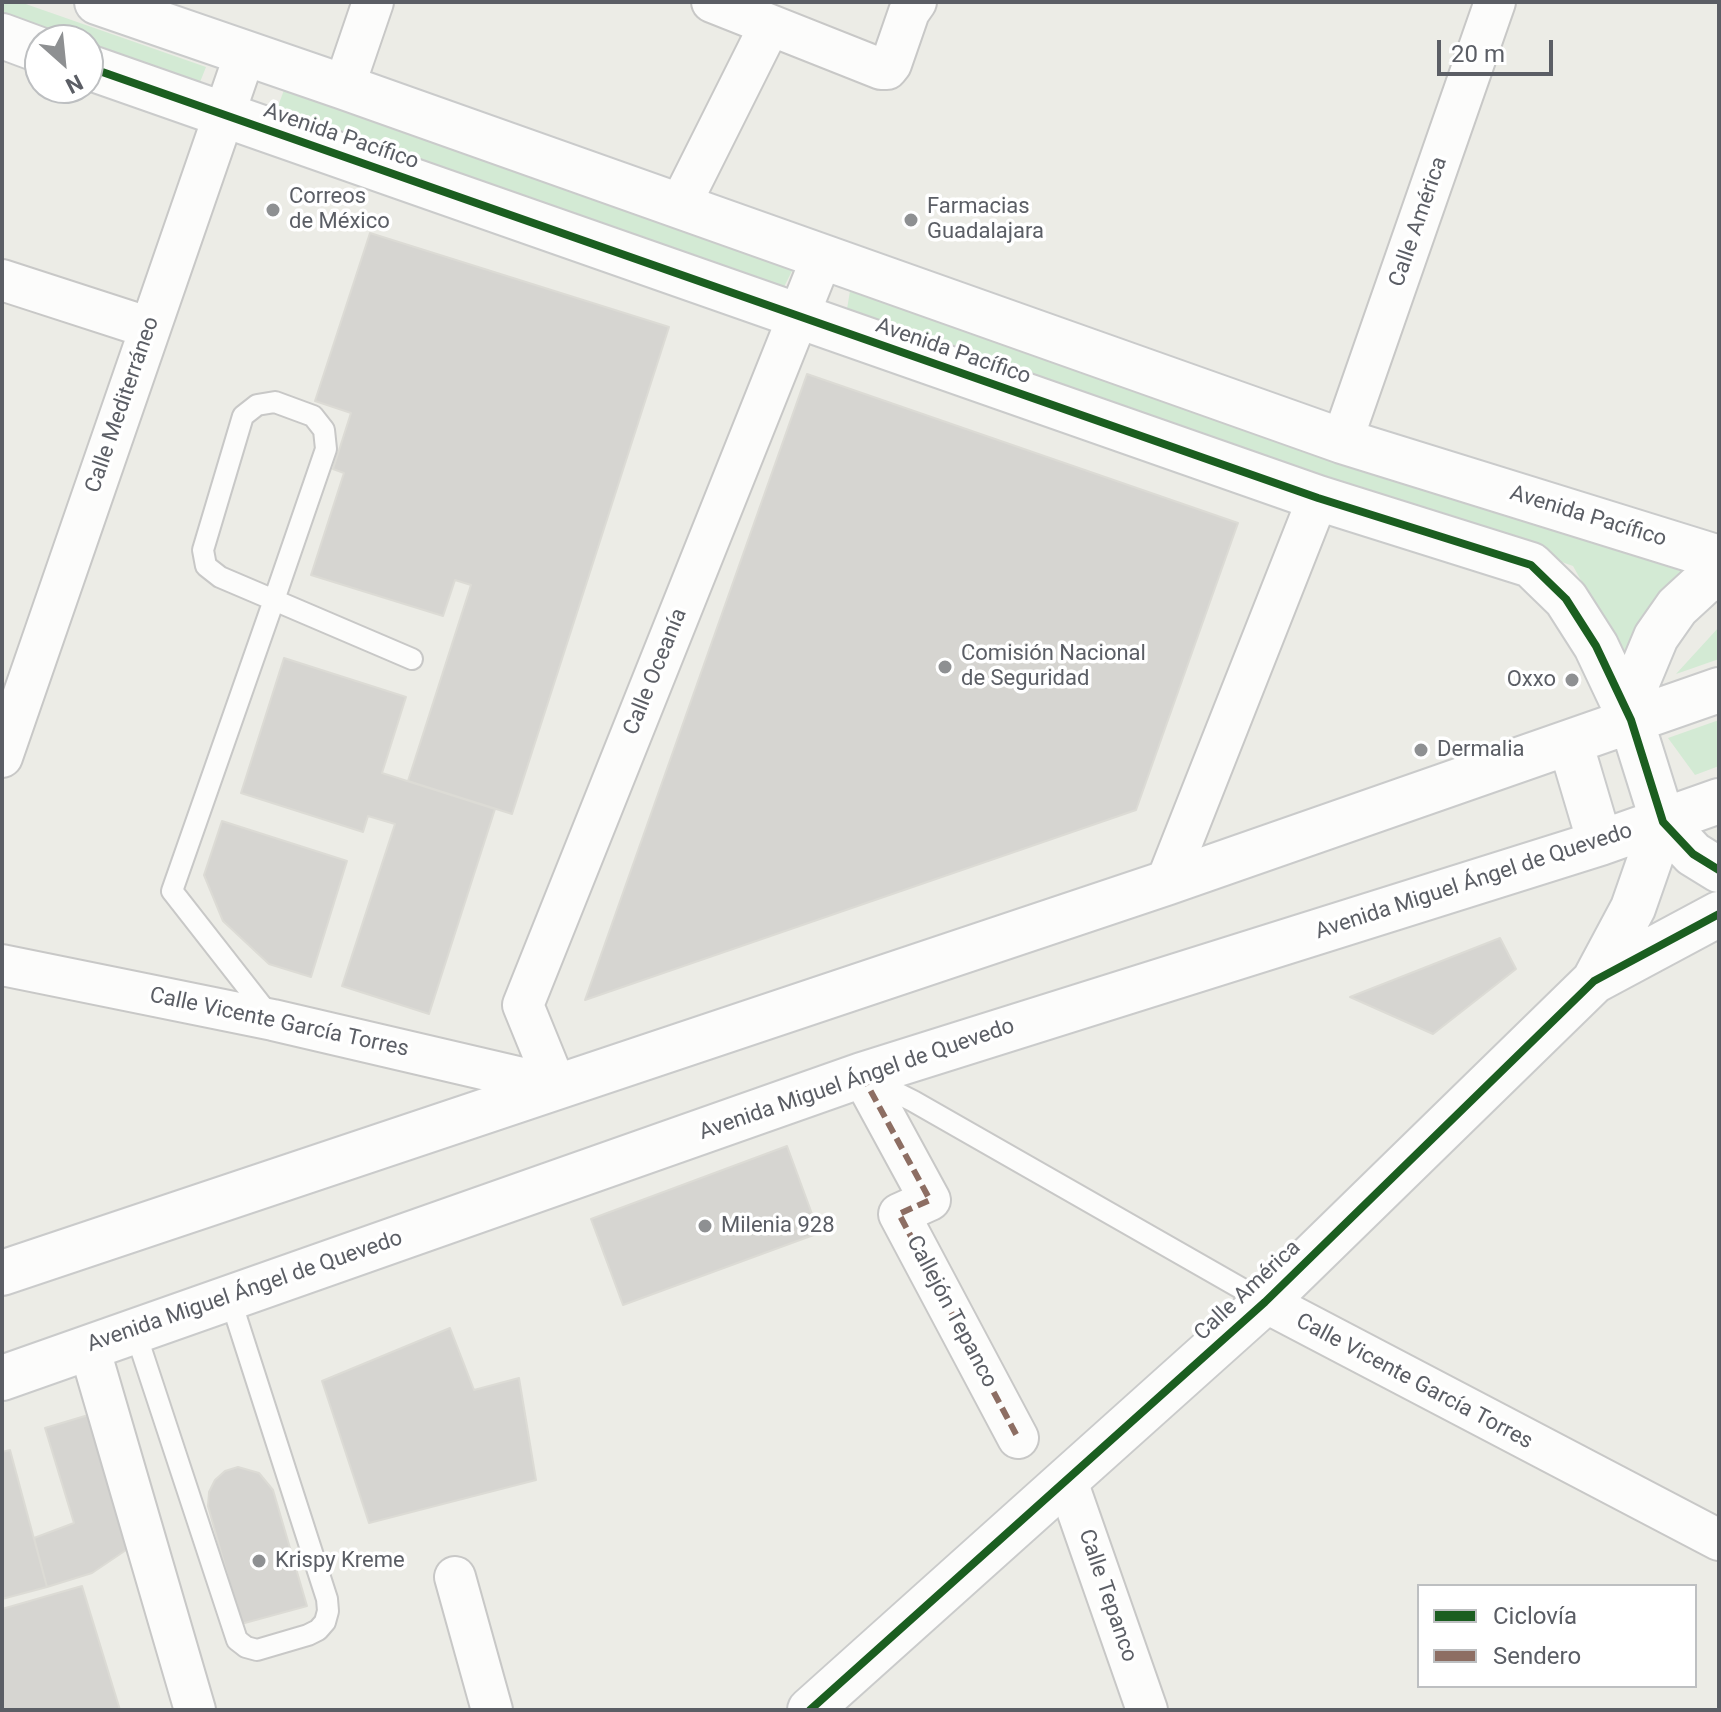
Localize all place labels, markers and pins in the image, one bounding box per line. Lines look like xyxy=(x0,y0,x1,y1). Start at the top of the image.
place label: Correos de México xyxy=(289,184,390,236)
place label: Farmacias Guadalajara xyxy=(927,194,1044,246)
marker: Correos de México xyxy=(264,201,282,219)
marker: Farmacias Guadalajara xyxy=(902,211,920,229)
place label: Comisión Nacional de Seguridad xyxy=(961,641,1146,692)
marker: Comisión Nacional de Seguridad xyxy=(936,658,954,676)
place label: Oxxo xyxy=(1507,667,1556,693)
marker: Oxxo xyxy=(1563,671,1581,689)
place label: Dermalia xyxy=(1437,737,1524,763)
marker: Dermalia xyxy=(1412,741,1430,759)
place label: Milenia 928 xyxy=(721,1213,835,1239)
marker: Milenia 928 xyxy=(696,1217,714,1235)
place label: Krispy Kreme xyxy=(275,1548,405,1574)
marker: Krispy Kreme xyxy=(250,1552,268,1570)

